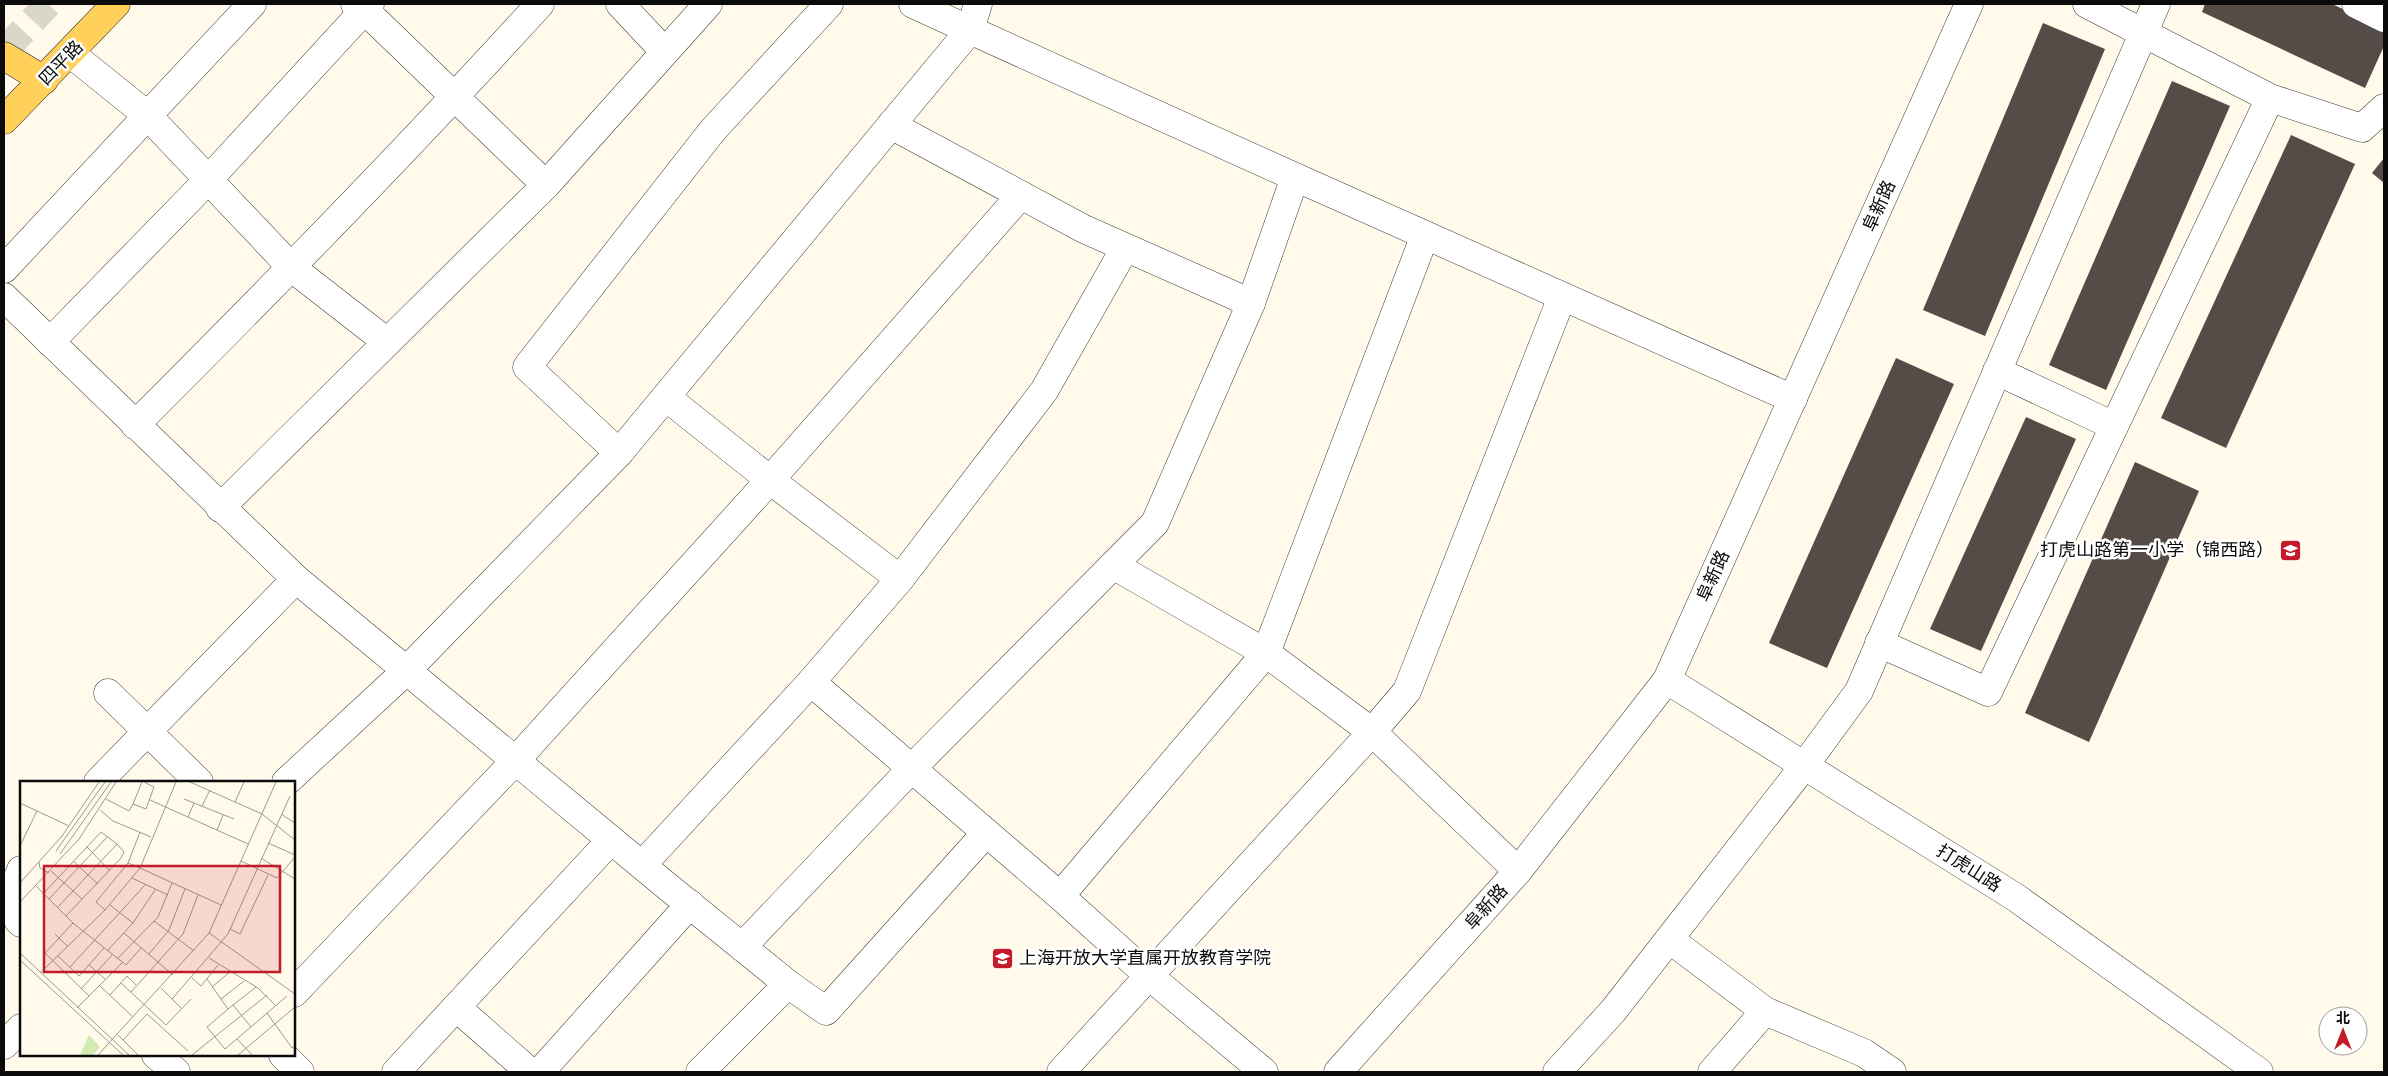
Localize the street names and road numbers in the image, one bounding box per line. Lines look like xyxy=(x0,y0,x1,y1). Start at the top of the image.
street label: 四平路 xyxy=(33,35,88,91)
street label: 阜新路 xyxy=(1856,176,1901,236)
street label: 阜新路 xyxy=(1690,546,1735,606)
street label: 打虎山路 xyxy=(1932,838,2006,897)
street label: 阜新路 xyxy=(1458,878,1513,935)

